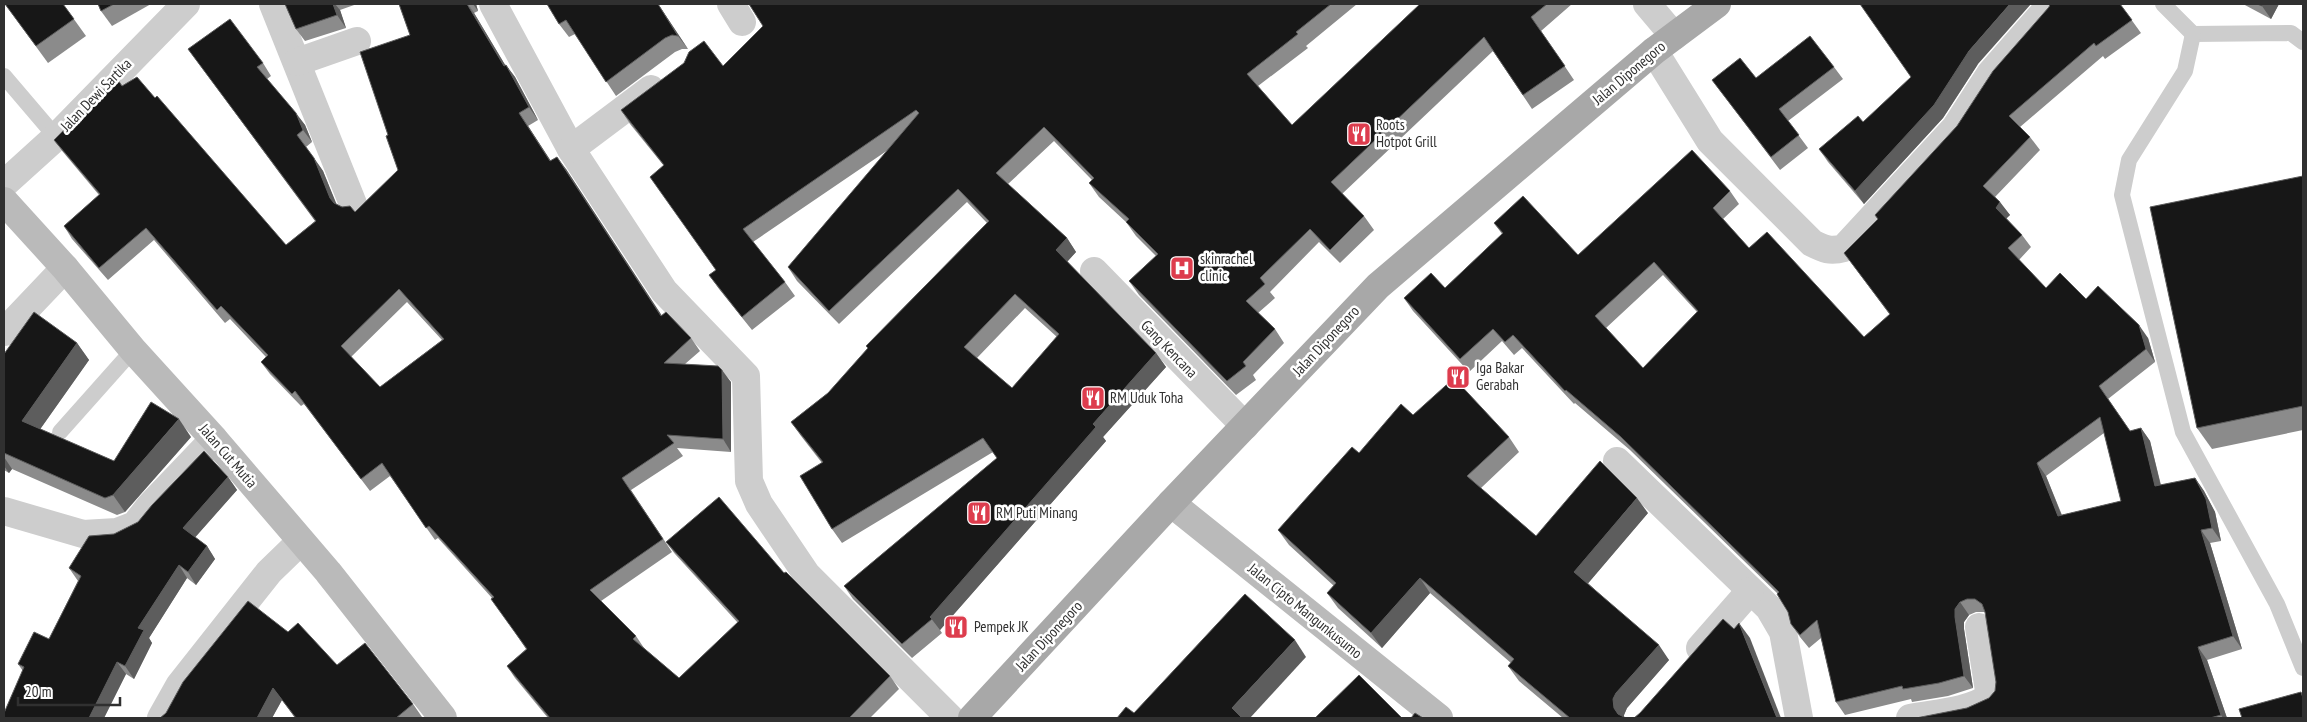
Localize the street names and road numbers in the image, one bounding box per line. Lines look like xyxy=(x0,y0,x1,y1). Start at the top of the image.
street label: Jalan Diponegoro xyxy=(1588,37,1669,109)
street label: Jalan Dewi Sartika xyxy=(55,54,135,136)
street label: Jalan Diponegoro xyxy=(1288,302,1363,381)
street label: Gang Kencana xyxy=(1137,316,1202,382)
street label: Jalan Cut Mutia xyxy=(195,419,261,492)
street label: Jalan Cipto Mangunkusumo xyxy=(1244,558,1366,662)
street label: Jalan Diponegoro xyxy=(1011,597,1086,676)

